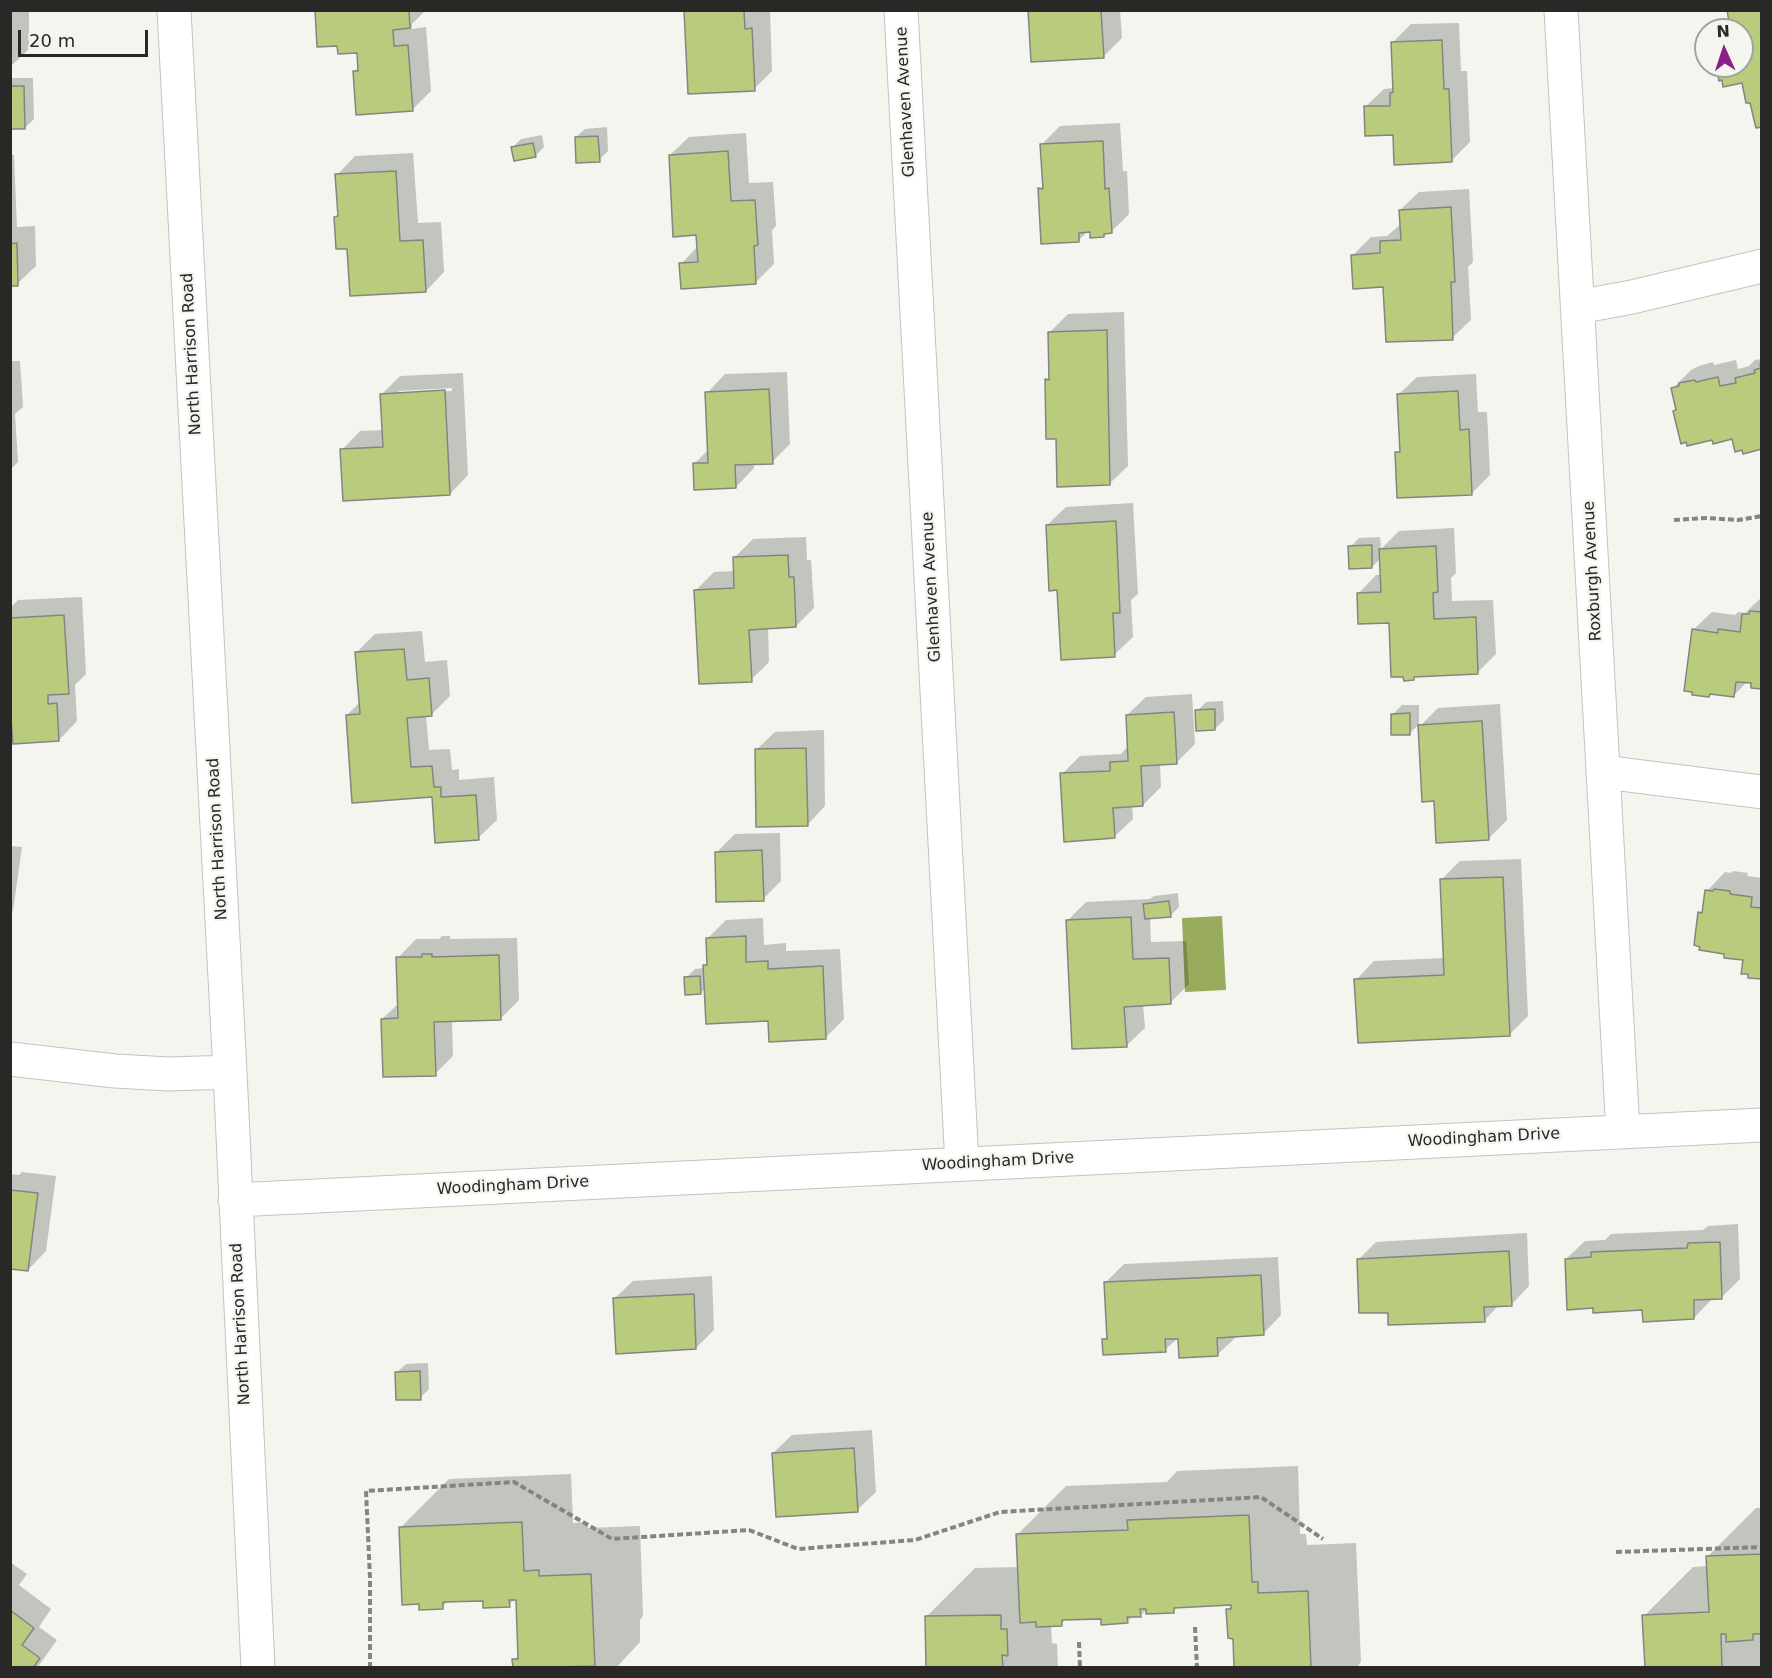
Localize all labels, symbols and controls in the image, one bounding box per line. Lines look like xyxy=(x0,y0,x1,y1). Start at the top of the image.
scale bar xyxy=(21,18,152,56)
north arrow xyxy=(1694,18,1754,78)
text: N xyxy=(1716,22,1730,41)
street label: Glenhaven Avenue xyxy=(892,26,920,178)
text: 20 m xyxy=(29,30,75,51)
street label: North Harrison Road xyxy=(178,272,206,436)
street label: Roxburgh Avenue xyxy=(1580,500,1606,642)
street label: Glenhaven Avenue xyxy=(918,511,946,663)
street label: North Harrison Road xyxy=(204,757,232,921)
street label: Woodingham Drive xyxy=(1407,1124,1561,1152)
street label: Woodingham Drive xyxy=(921,1148,1075,1176)
street label: Woodingham Drive xyxy=(436,1172,590,1200)
street label: North Harrison Road xyxy=(227,1242,255,1406)

